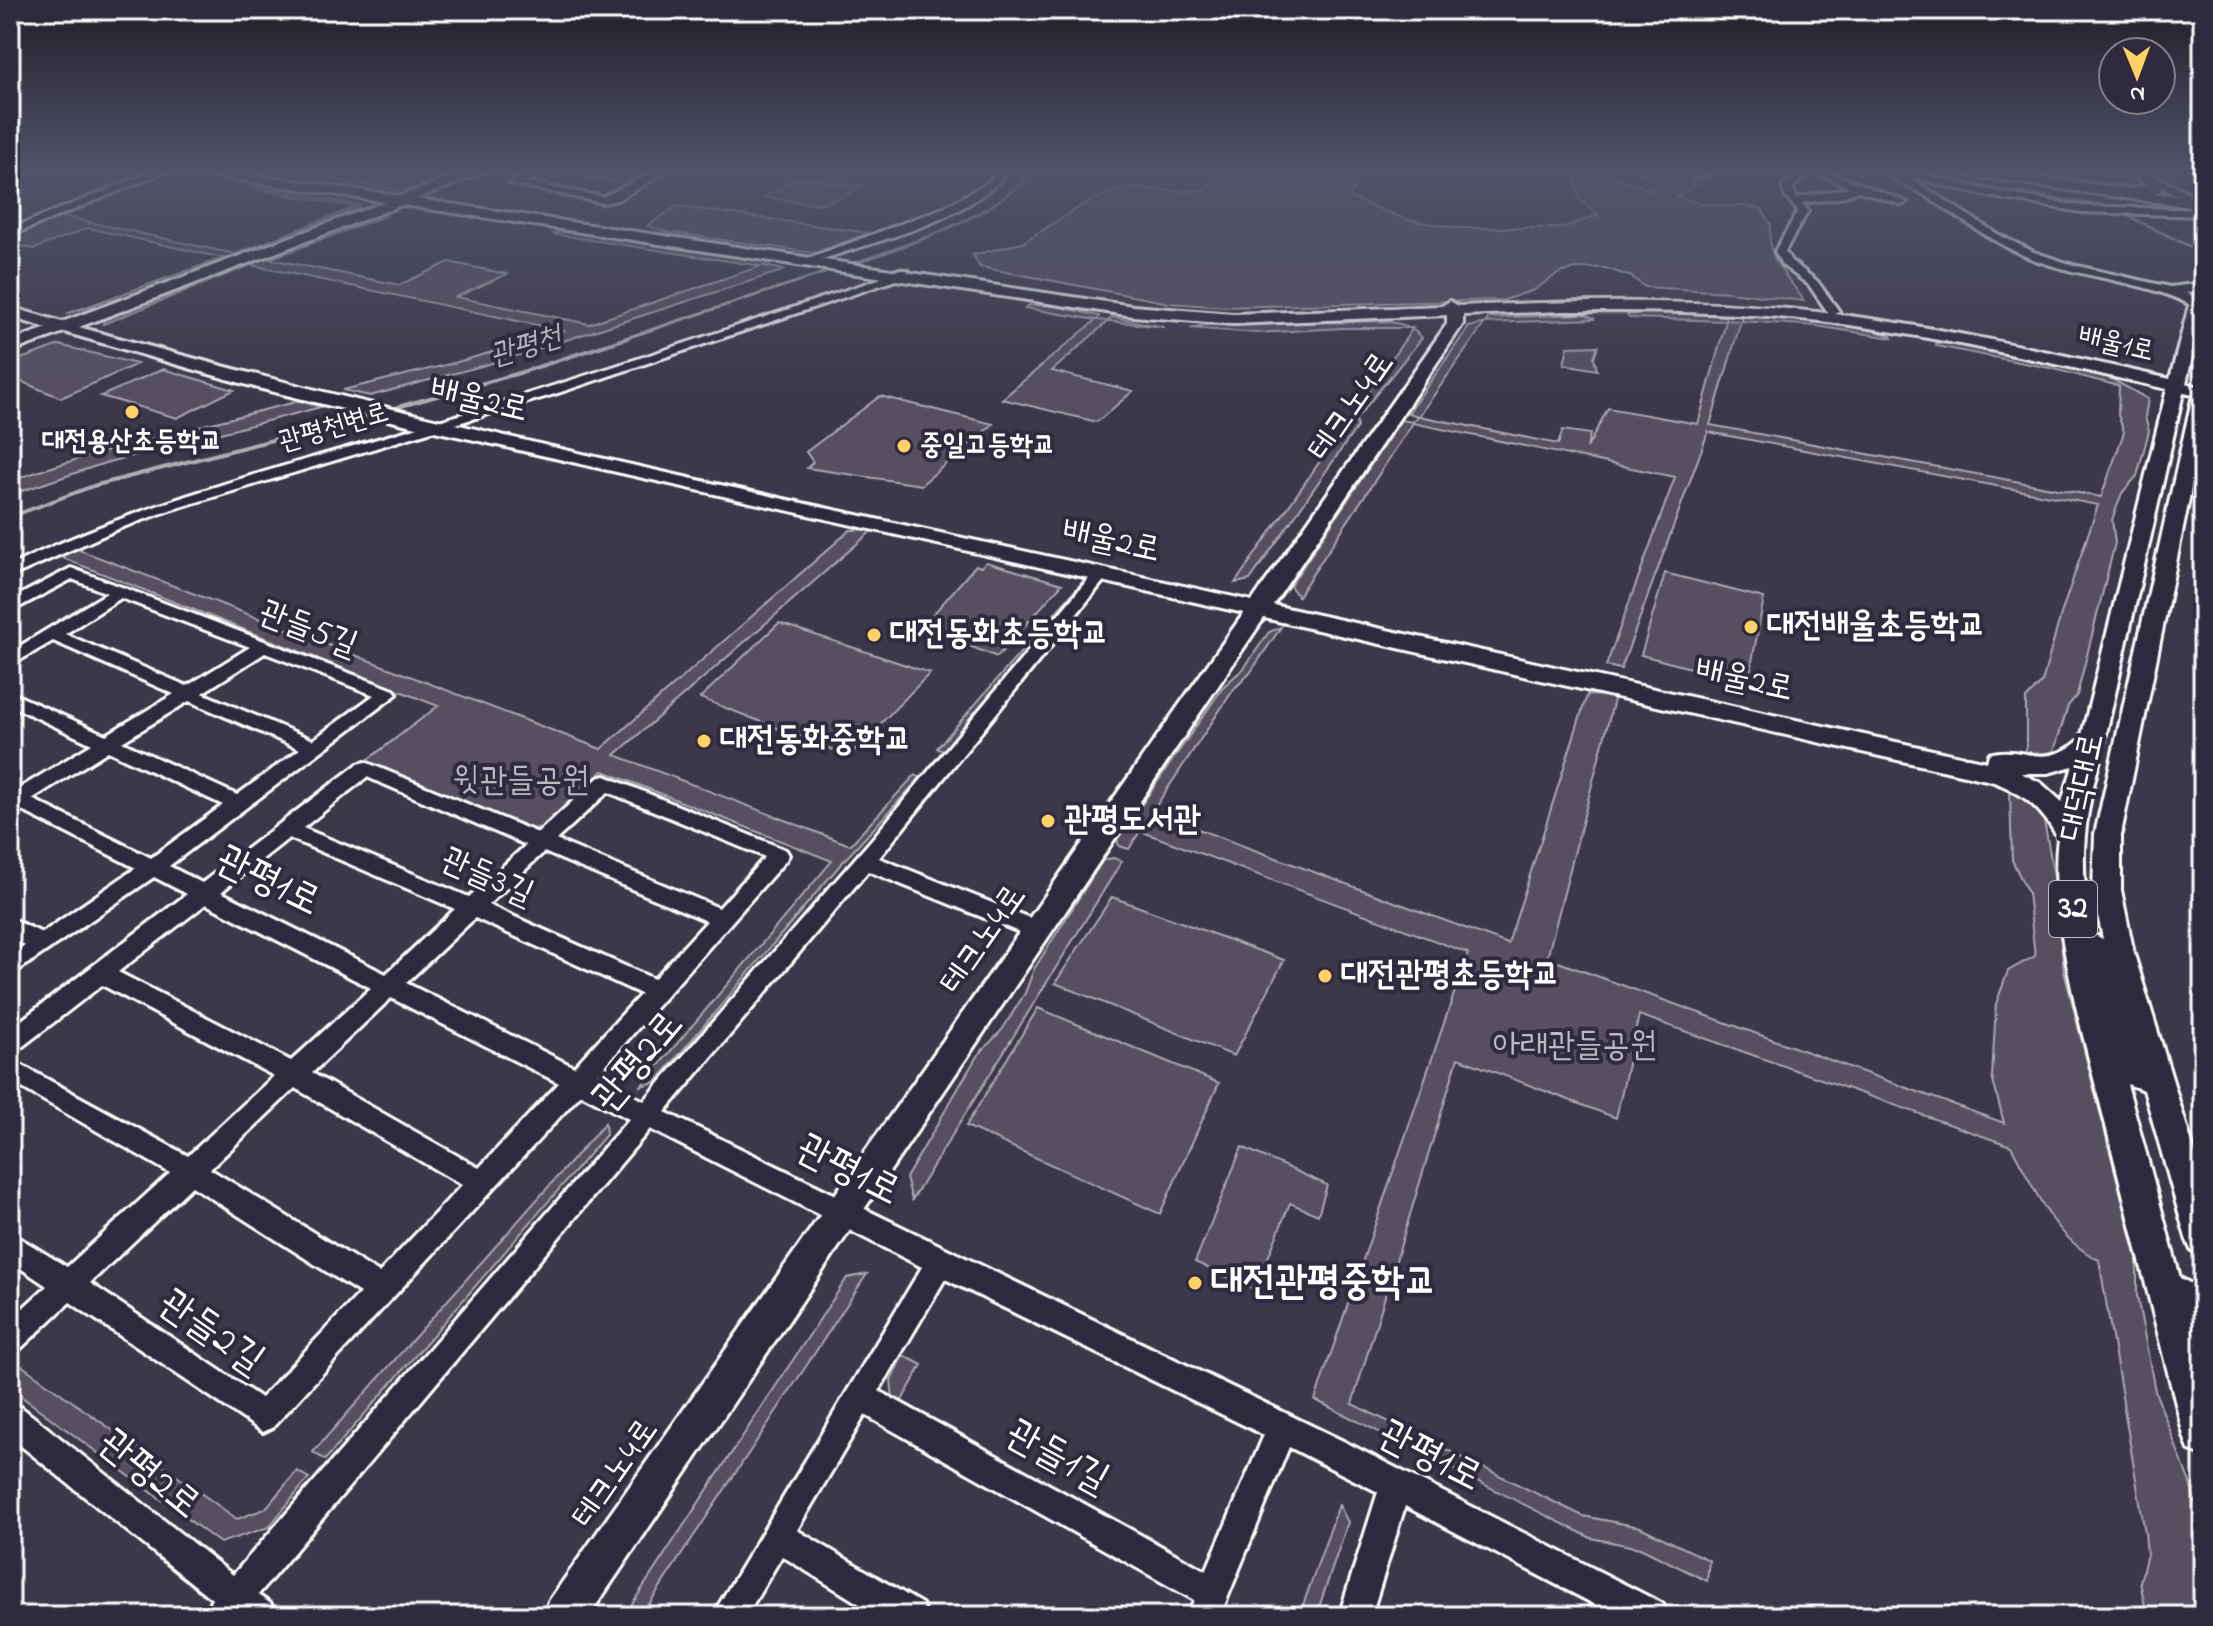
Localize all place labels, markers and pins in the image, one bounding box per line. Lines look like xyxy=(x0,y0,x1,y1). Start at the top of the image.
marker: 대전용산초등학교 xyxy=(123,403,141,421)
place label: 대전용산초등학교 xyxy=(42,422,222,463)
place label: 중일고등학교 xyxy=(920,426,1055,467)
marker: 중일고등학교 xyxy=(895,437,913,455)
place label: 대전배울초등학교 xyxy=(1767,602,1986,652)
place label: 대전동화초등학교 xyxy=(890,610,1109,660)
marker: 대전배울초등학교 xyxy=(1742,618,1760,636)
marker: 대전동화초등학교 xyxy=(865,626,883,644)
place label: 대전동화중학교 xyxy=(720,716,912,766)
marker: 대전동화중학교 xyxy=(695,732,713,750)
place label: 관평도서관 xyxy=(1064,796,1201,846)
marker: 관평도서관 xyxy=(1039,812,1057,830)
place label: 대전관평초등학교 xyxy=(1341,951,1560,1001)
marker: 대전관평초등학교 xyxy=(1316,967,1334,985)
place label: 대전관평중학교 xyxy=(1211,1254,1436,1313)
marker: 대전관평중학교 xyxy=(1186,1274,1204,1292)

